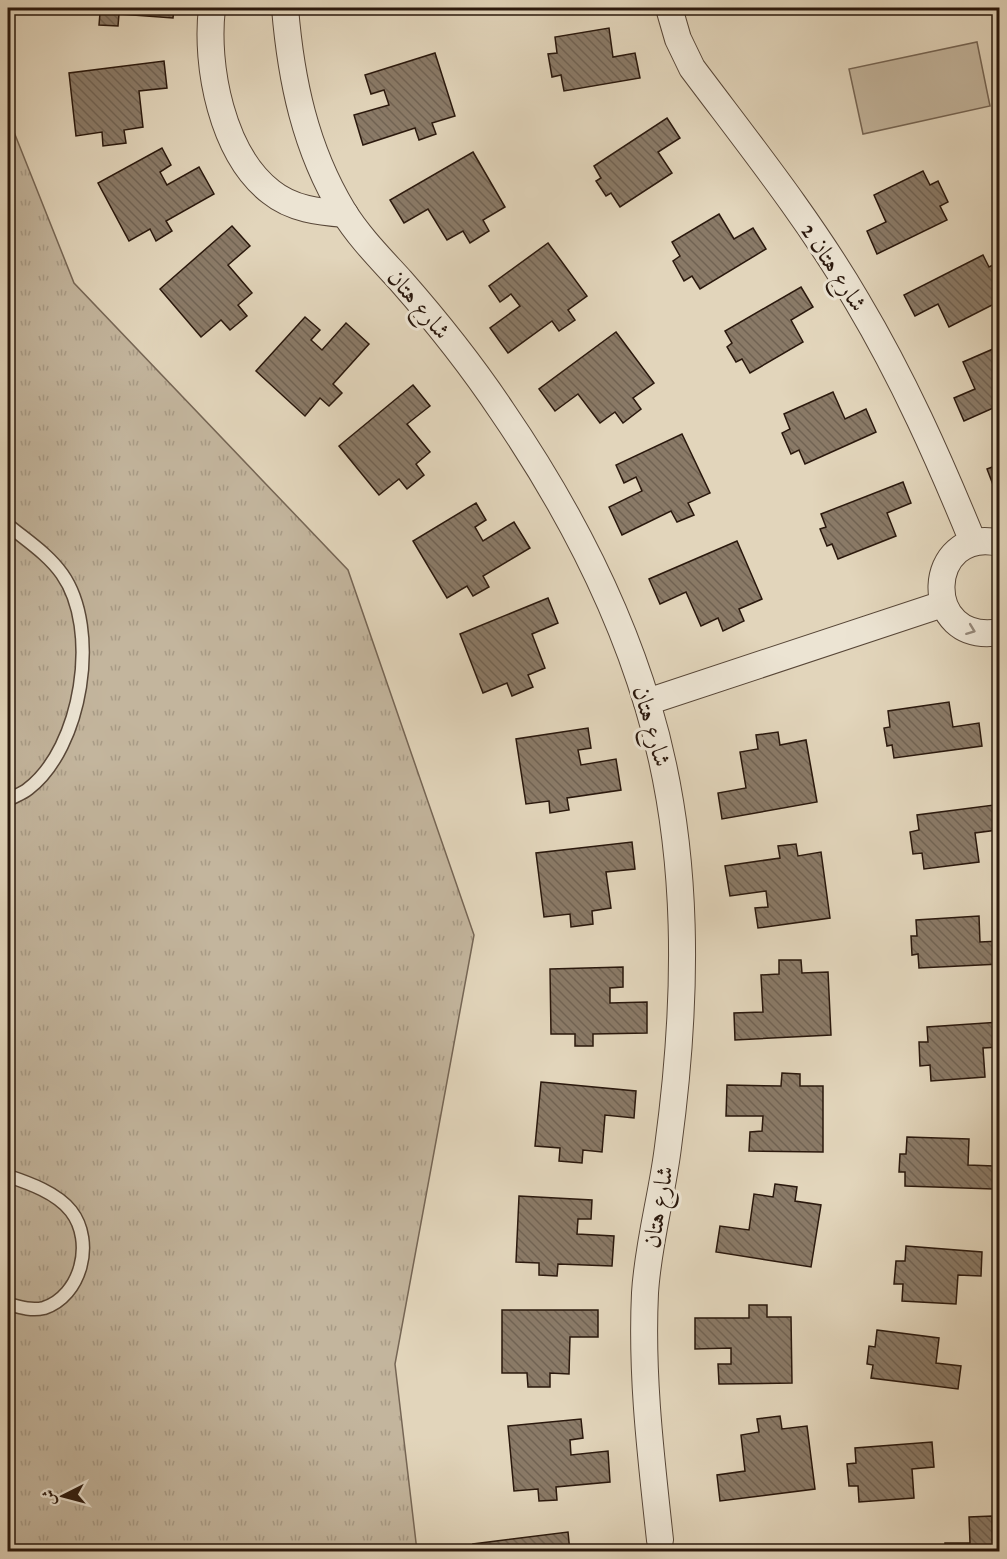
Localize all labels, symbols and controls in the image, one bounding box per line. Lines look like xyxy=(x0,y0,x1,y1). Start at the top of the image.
street label: شارع هتان 2 xyxy=(790,217,874,320)
street label: شارع هتان xyxy=(377,263,457,349)
one-way arrow xyxy=(965,623,976,635)
street label: شارع هتان xyxy=(621,682,678,771)
street label: شارع هتان xyxy=(636,1164,685,1251)
north arrow xyxy=(33,1466,93,1526)
text: ش xyxy=(38,1489,59,1506)

